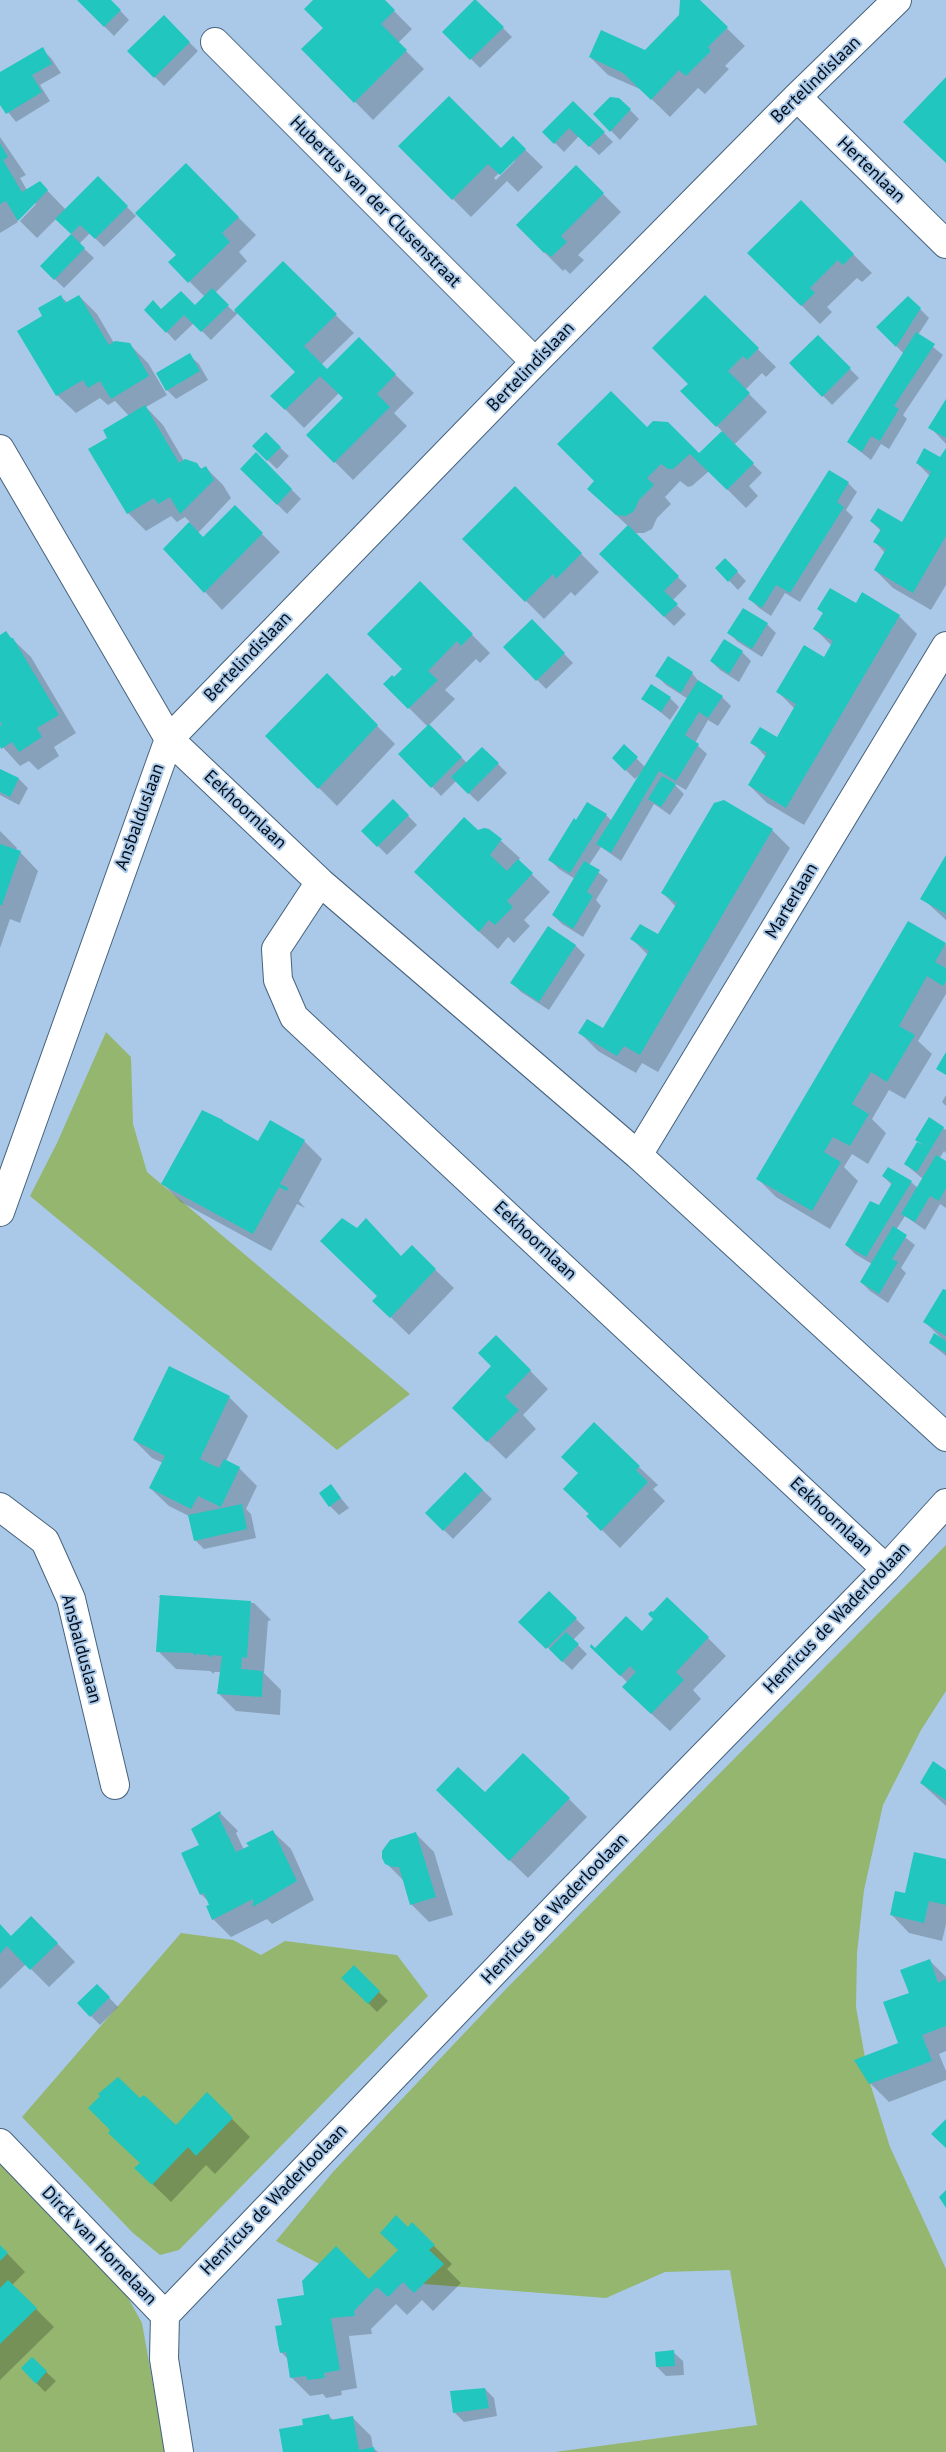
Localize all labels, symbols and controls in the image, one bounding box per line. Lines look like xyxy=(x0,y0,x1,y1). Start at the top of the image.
street label: Bertelindislaan xyxy=(767,32,865,128)
street label: Hubertus van der Clusenstraat xyxy=(285,112,465,292)
street label: Hertenlaan xyxy=(833,132,909,208)
street label: Bertelindislaan xyxy=(483,318,579,416)
street label: Bertelindislaan xyxy=(200,608,296,706)
street label: Ansbalduslaan xyxy=(111,761,169,873)
street label: Eekhoornlaan xyxy=(199,766,291,854)
street label: Marterlaan xyxy=(761,859,823,943)
street label: Eekhoornlaan xyxy=(489,1197,581,1285)
street label: Eekhoornlaan xyxy=(785,1473,877,1561)
street label: Henricus de Waderloolaan xyxy=(759,1538,915,1698)
street label: Ansbalduslaan xyxy=(56,1592,106,1706)
street label: Henricus de Waderloolaan xyxy=(477,1829,633,1989)
street label: Henricus de Waderloolaan xyxy=(196,2120,352,2280)
street label: Dirck van Hornelaan xyxy=(37,2182,161,2310)

